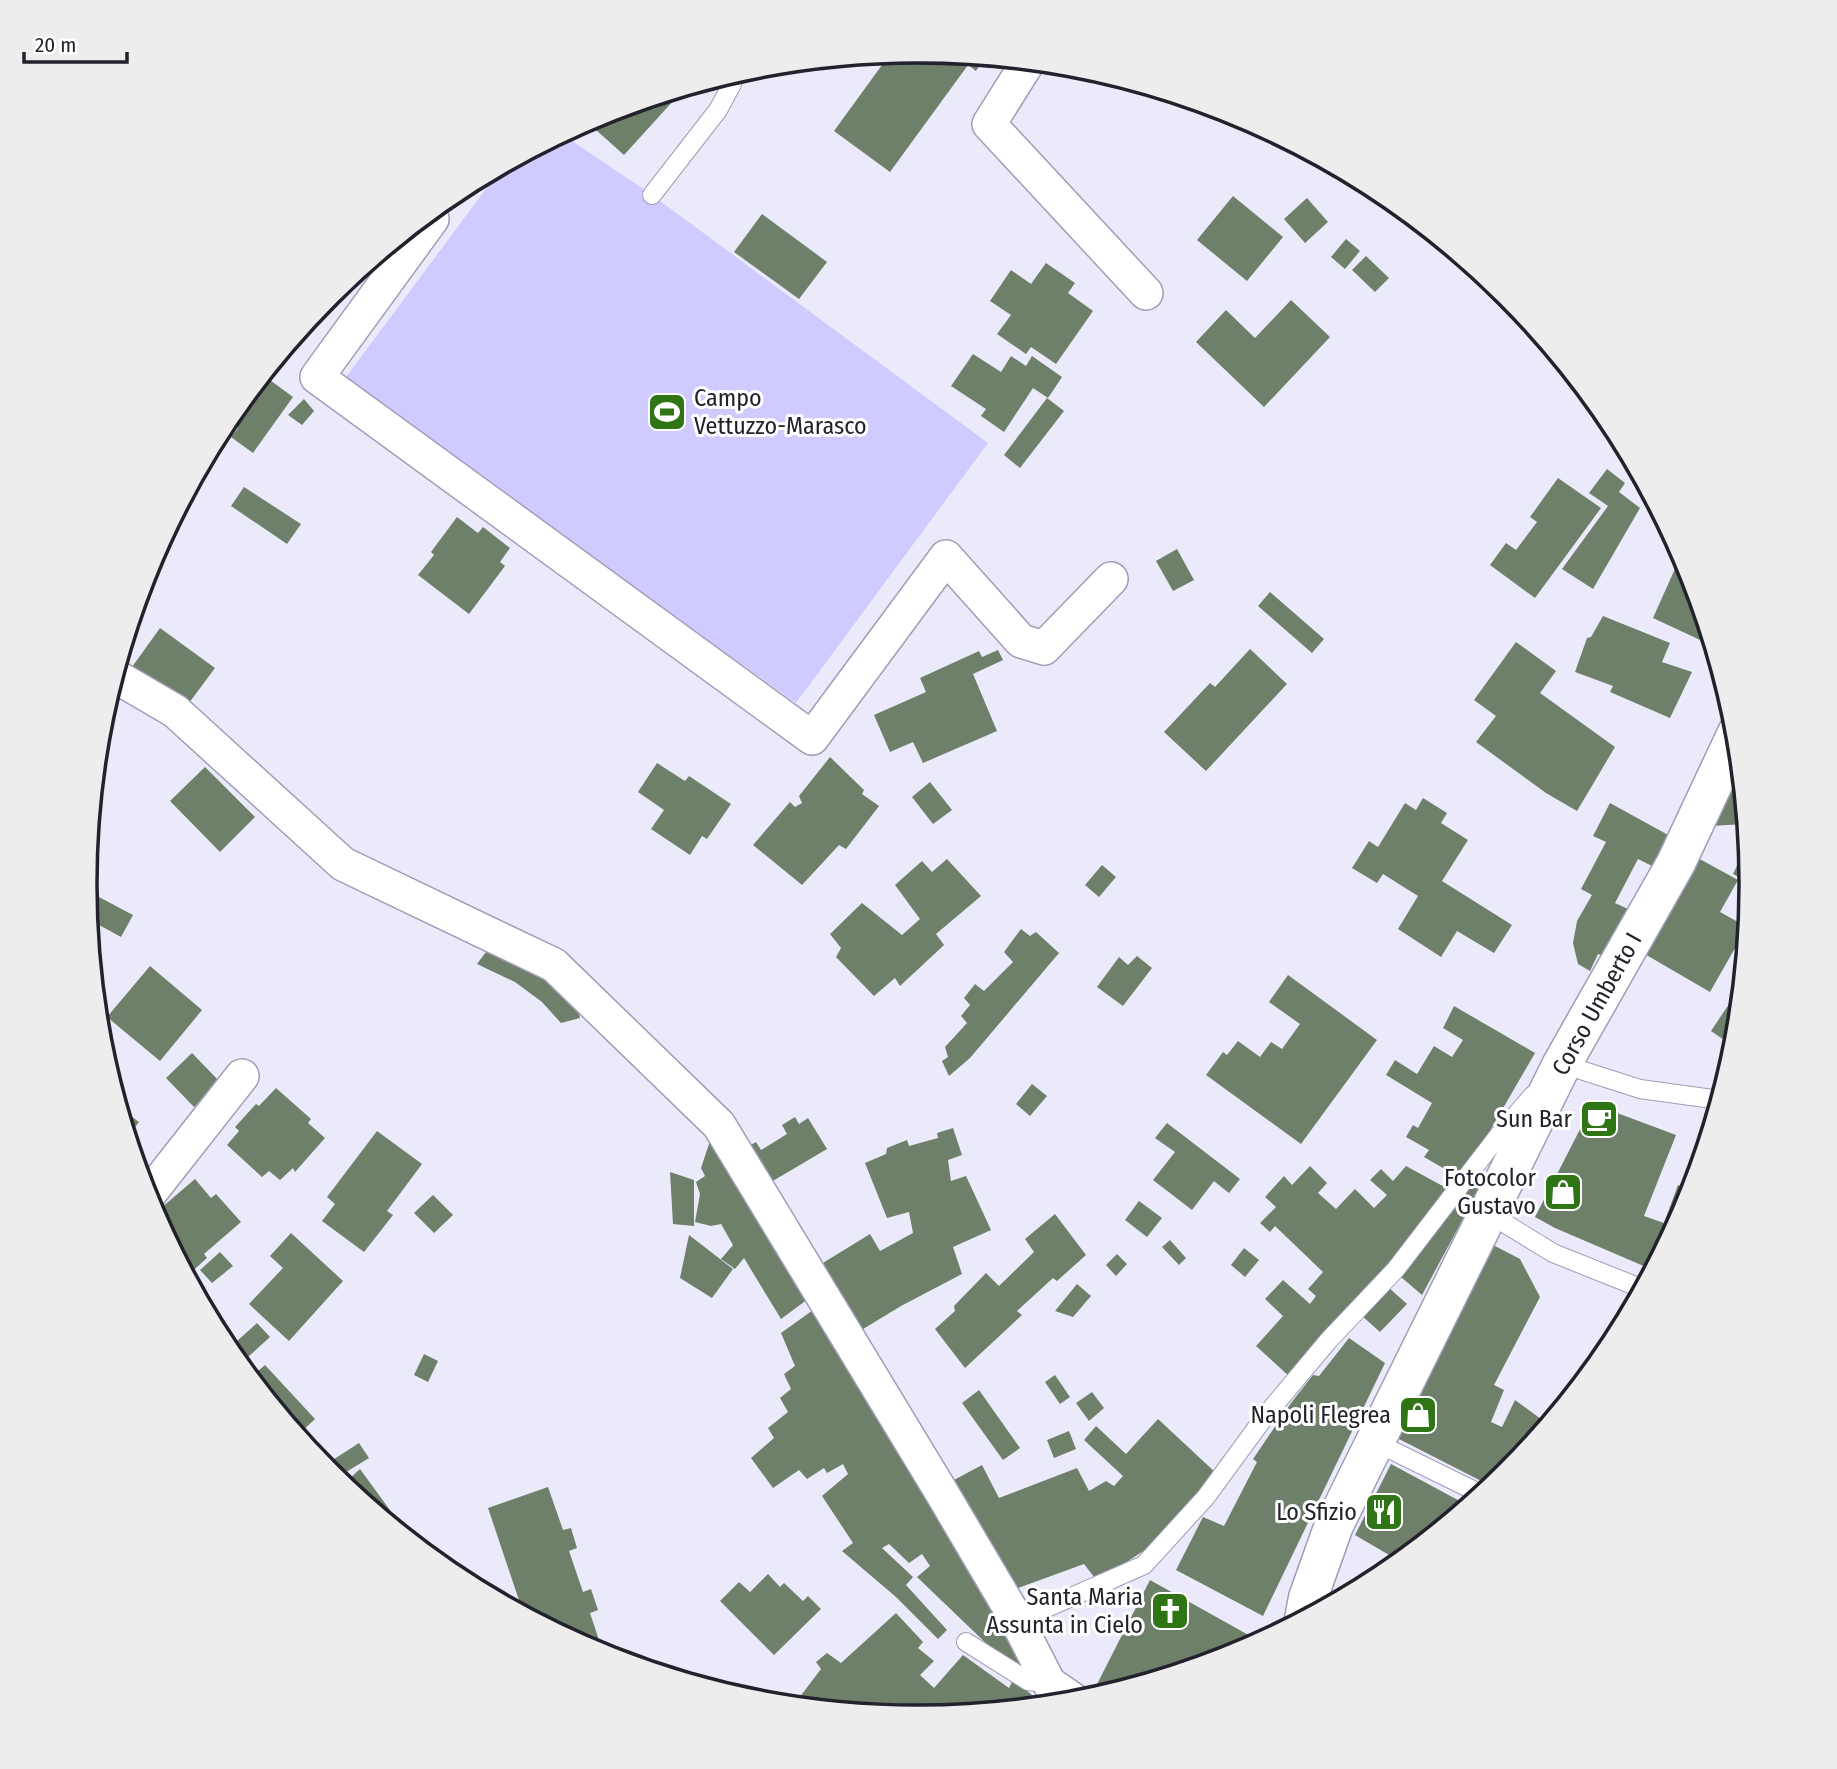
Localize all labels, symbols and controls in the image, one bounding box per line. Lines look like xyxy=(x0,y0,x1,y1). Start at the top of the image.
scale bar xyxy=(24,21,128,65)
text: 20 m xyxy=(35,32,76,58)
place label: Campo Vettuzzo-Marasco xyxy=(694,384,867,440)
sports icon: Campo Vettuzzo-Marasco xyxy=(646,391,688,433)
street label: Corso Umberto I xyxy=(1546,928,1648,1080)
cafe icon: Sun Bar xyxy=(1578,1098,1620,1140)
place label: Sun Bar xyxy=(1496,1105,1573,1133)
place label: Fotocolor Gustavo xyxy=(1444,1164,1537,1220)
shop icon: Fotocolor Gustavo xyxy=(1542,1171,1584,1213)
shop icon: Napoli Flegrea xyxy=(1397,1394,1439,1436)
place label: Napoli Flegrea xyxy=(1251,1401,1391,1429)
restaurant icon: Lo Sfizio xyxy=(1363,1491,1405,1533)
place label: Lo Sfizio xyxy=(1276,1498,1357,1526)
place label: Santa Maria Assunta in Cielo xyxy=(987,1583,1143,1639)
church icon: Santa Maria Assunta in Cielo xyxy=(1149,1590,1191,1632)

